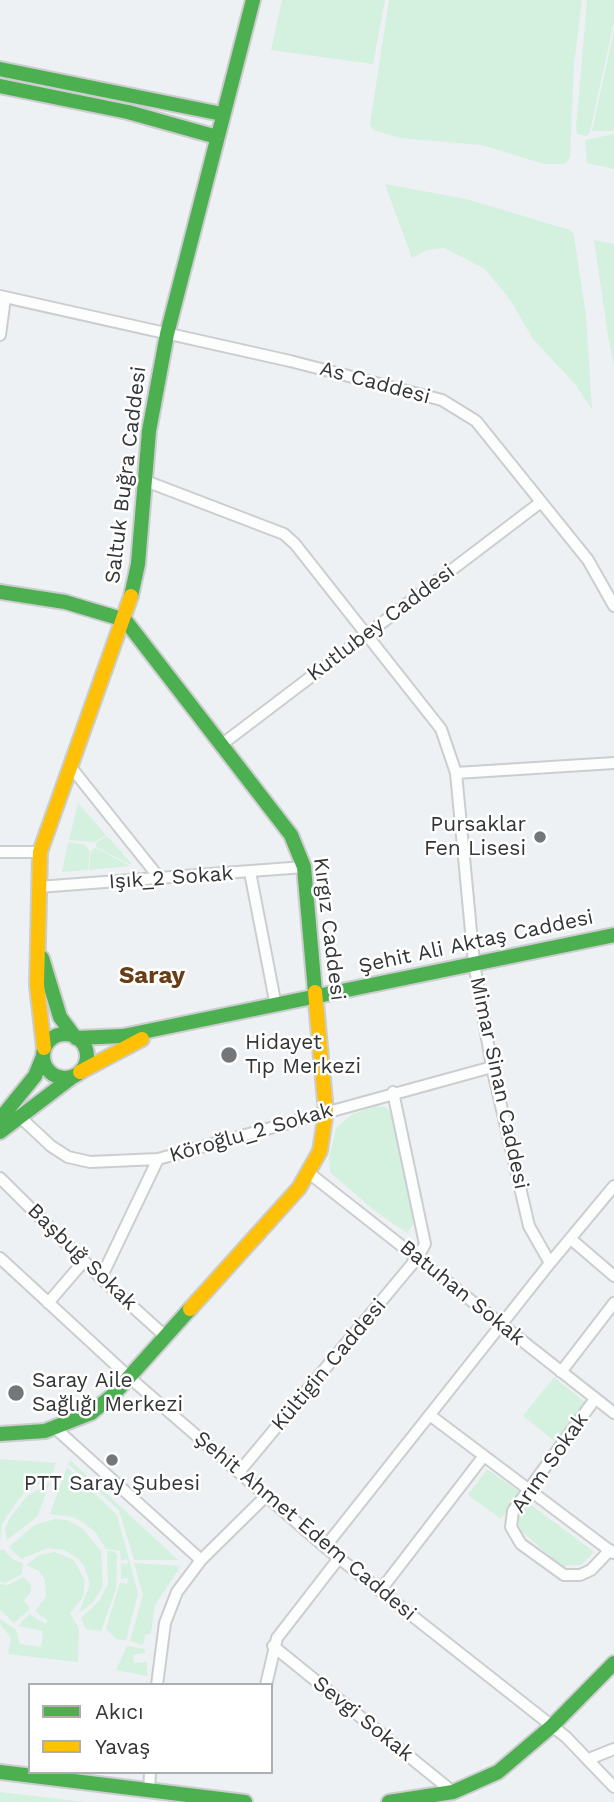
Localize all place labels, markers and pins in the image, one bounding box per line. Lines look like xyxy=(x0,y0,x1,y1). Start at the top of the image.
place label: Pursaklar Fen Lisesi xyxy=(424,812,526,862)
marker: Pursaklar Fen Lisesi xyxy=(532,829,548,845)
place label: Hidayet Tıp Merkezi xyxy=(245,1030,361,1080)
marker: Hidayet Tıp Merkezi xyxy=(219,1045,239,1065)
place label: Saray Aile Sağlığı Merkezi xyxy=(32,1368,183,1418)
marker: Saray Aile Sağlığı Merkezi xyxy=(6,1383,26,1403)
marker: PTT Saray Şubesi xyxy=(104,1452,120,1468)
place label: PTT Saray Şubesi xyxy=(24,1471,200,1497)

